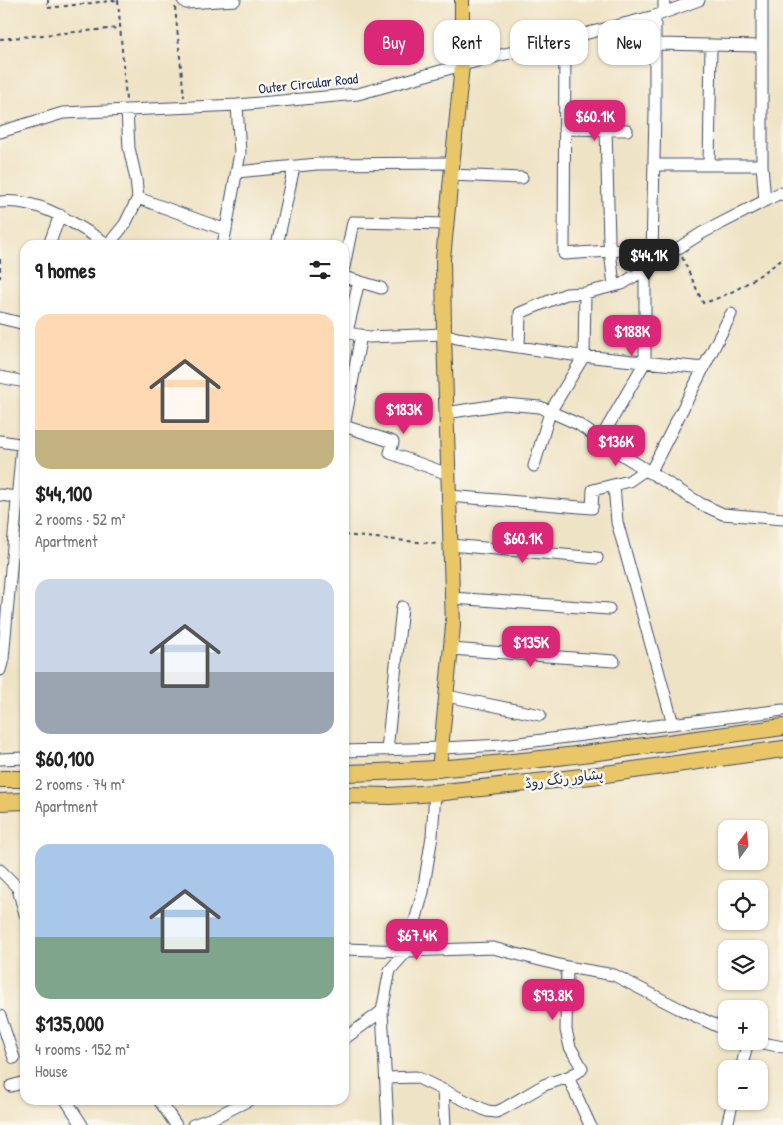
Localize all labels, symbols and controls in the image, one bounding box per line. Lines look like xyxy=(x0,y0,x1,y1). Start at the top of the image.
chip: Buy xyxy=(364,20,424,65)
chip: Rent xyxy=(434,20,500,65)
chip: Filters xyxy=(510,20,588,65)
chip: New xyxy=(598,20,660,65)
street label: Outer Circular Road xyxy=(257,68,359,98)
pin: $60.1K xyxy=(554,100,636,142)
text: $60.1K xyxy=(575,105,615,127)
pin: $44.1K xyxy=(608,238,690,281)
text: $44.1K xyxy=(630,244,668,266)
text: 9 homes xyxy=(35,256,96,285)
icon: filters xyxy=(306,256,334,284)
pin: $188K xyxy=(597,314,667,357)
text: $188K xyxy=(614,320,650,342)
icon: home xyxy=(140,346,230,436)
pin: $183K xyxy=(369,392,439,435)
text: $183K xyxy=(386,398,422,420)
pin: $136K xyxy=(581,424,651,467)
text: $136K xyxy=(598,430,634,452)
text: $44,100 xyxy=(35,479,92,508)
text: 2 rooms · 52 m² xyxy=(35,508,125,530)
pin: $60.1K xyxy=(482,522,564,564)
text: $60.1K xyxy=(503,527,543,549)
text: Apartment xyxy=(35,530,98,552)
icon: home xyxy=(140,611,230,701)
pin: $135K xyxy=(496,626,566,668)
text: $135K xyxy=(513,631,549,653)
text: $60,100 xyxy=(35,744,94,773)
street label: پشاور رنگ روڈ xyxy=(524,764,604,793)
text: 2 rooms · 74 m² xyxy=(35,773,125,795)
text: Apartment xyxy=(35,795,98,817)
north arrow xyxy=(718,820,768,870)
map controls xyxy=(718,820,768,1110)
icon: home xyxy=(140,876,230,966)
button: locate xyxy=(718,880,768,930)
pin: $67.4K xyxy=(376,918,458,961)
text: $67.4K xyxy=(397,924,437,946)
button: layers xyxy=(718,940,768,990)
pin: $93.8K xyxy=(512,978,594,1021)
text: $93.8K xyxy=(533,984,573,1006)
button: + xyxy=(718,1000,768,1050)
text: $135,000 xyxy=(35,1009,104,1038)
text: 4 rooms · 152 m² xyxy=(35,1038,130,1060)
text: House xyxy=(35,1060,68,1082)
button: − xyxy=(718,1060,768,1110)

